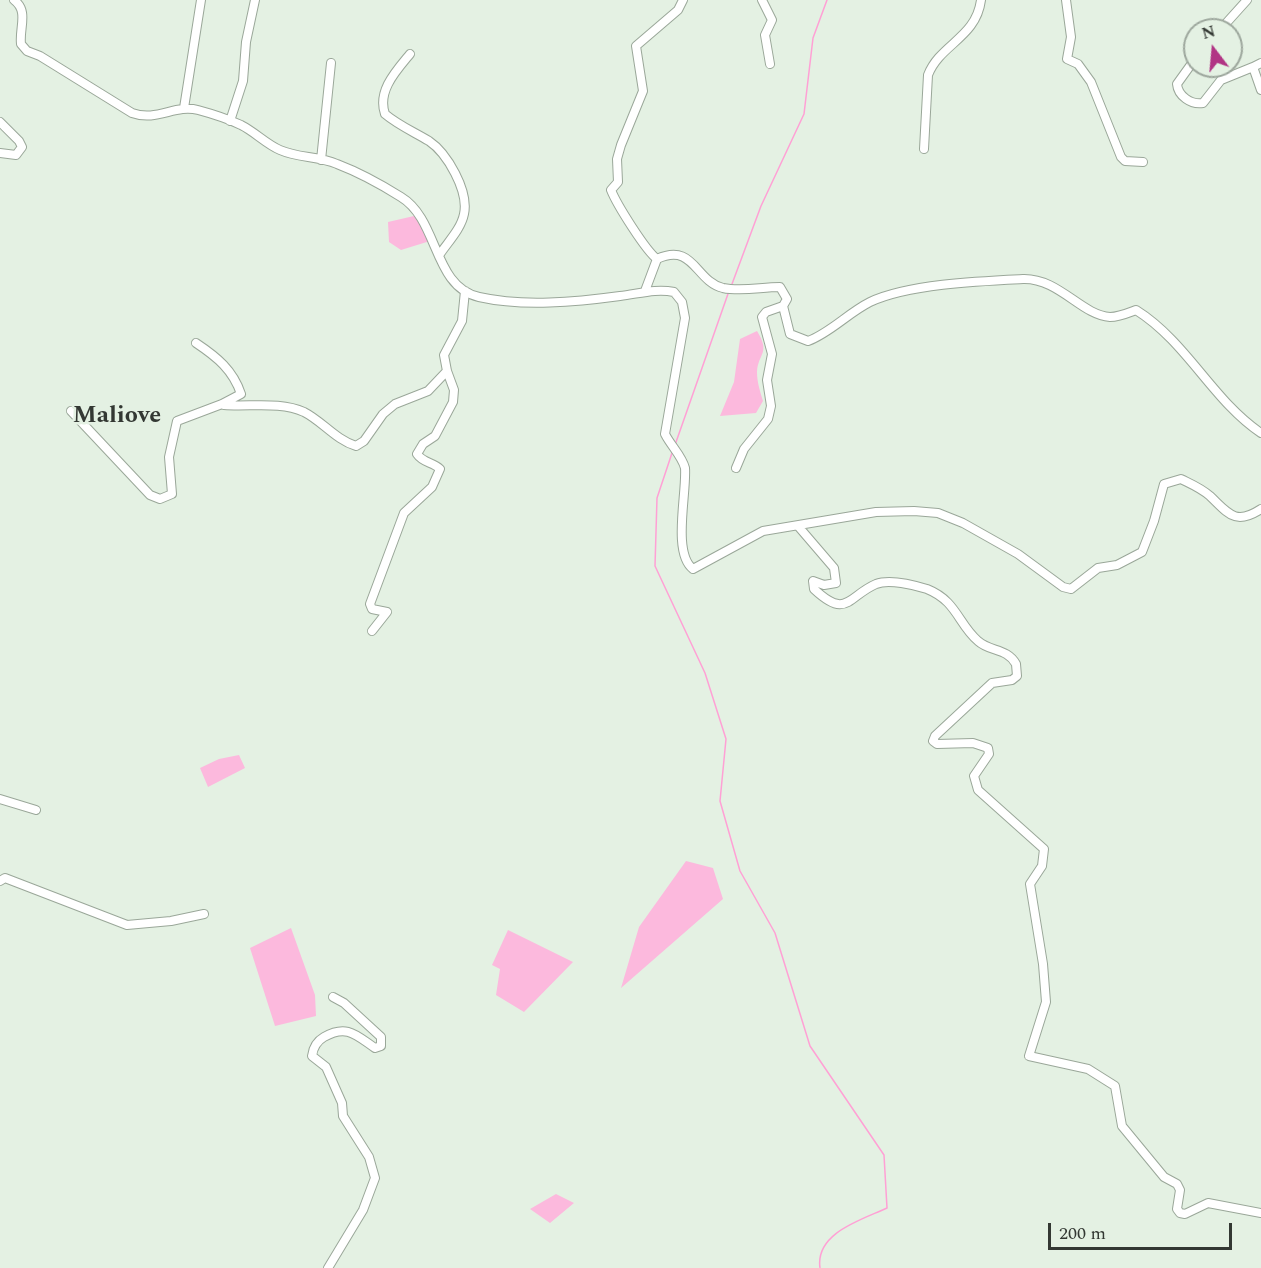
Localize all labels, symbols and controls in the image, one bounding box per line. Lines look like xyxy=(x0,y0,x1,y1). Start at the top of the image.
north arrow xyxy=(1183,18,1243,78)
text: N xyxy=(1199,19,1218,46)
district label: Maliove xyxy=(73,403,161,431)
scale bar xyxy=(1051,1211,1236,1249)
text: 200 m xyxy=(1059,1220,1106,1247)

